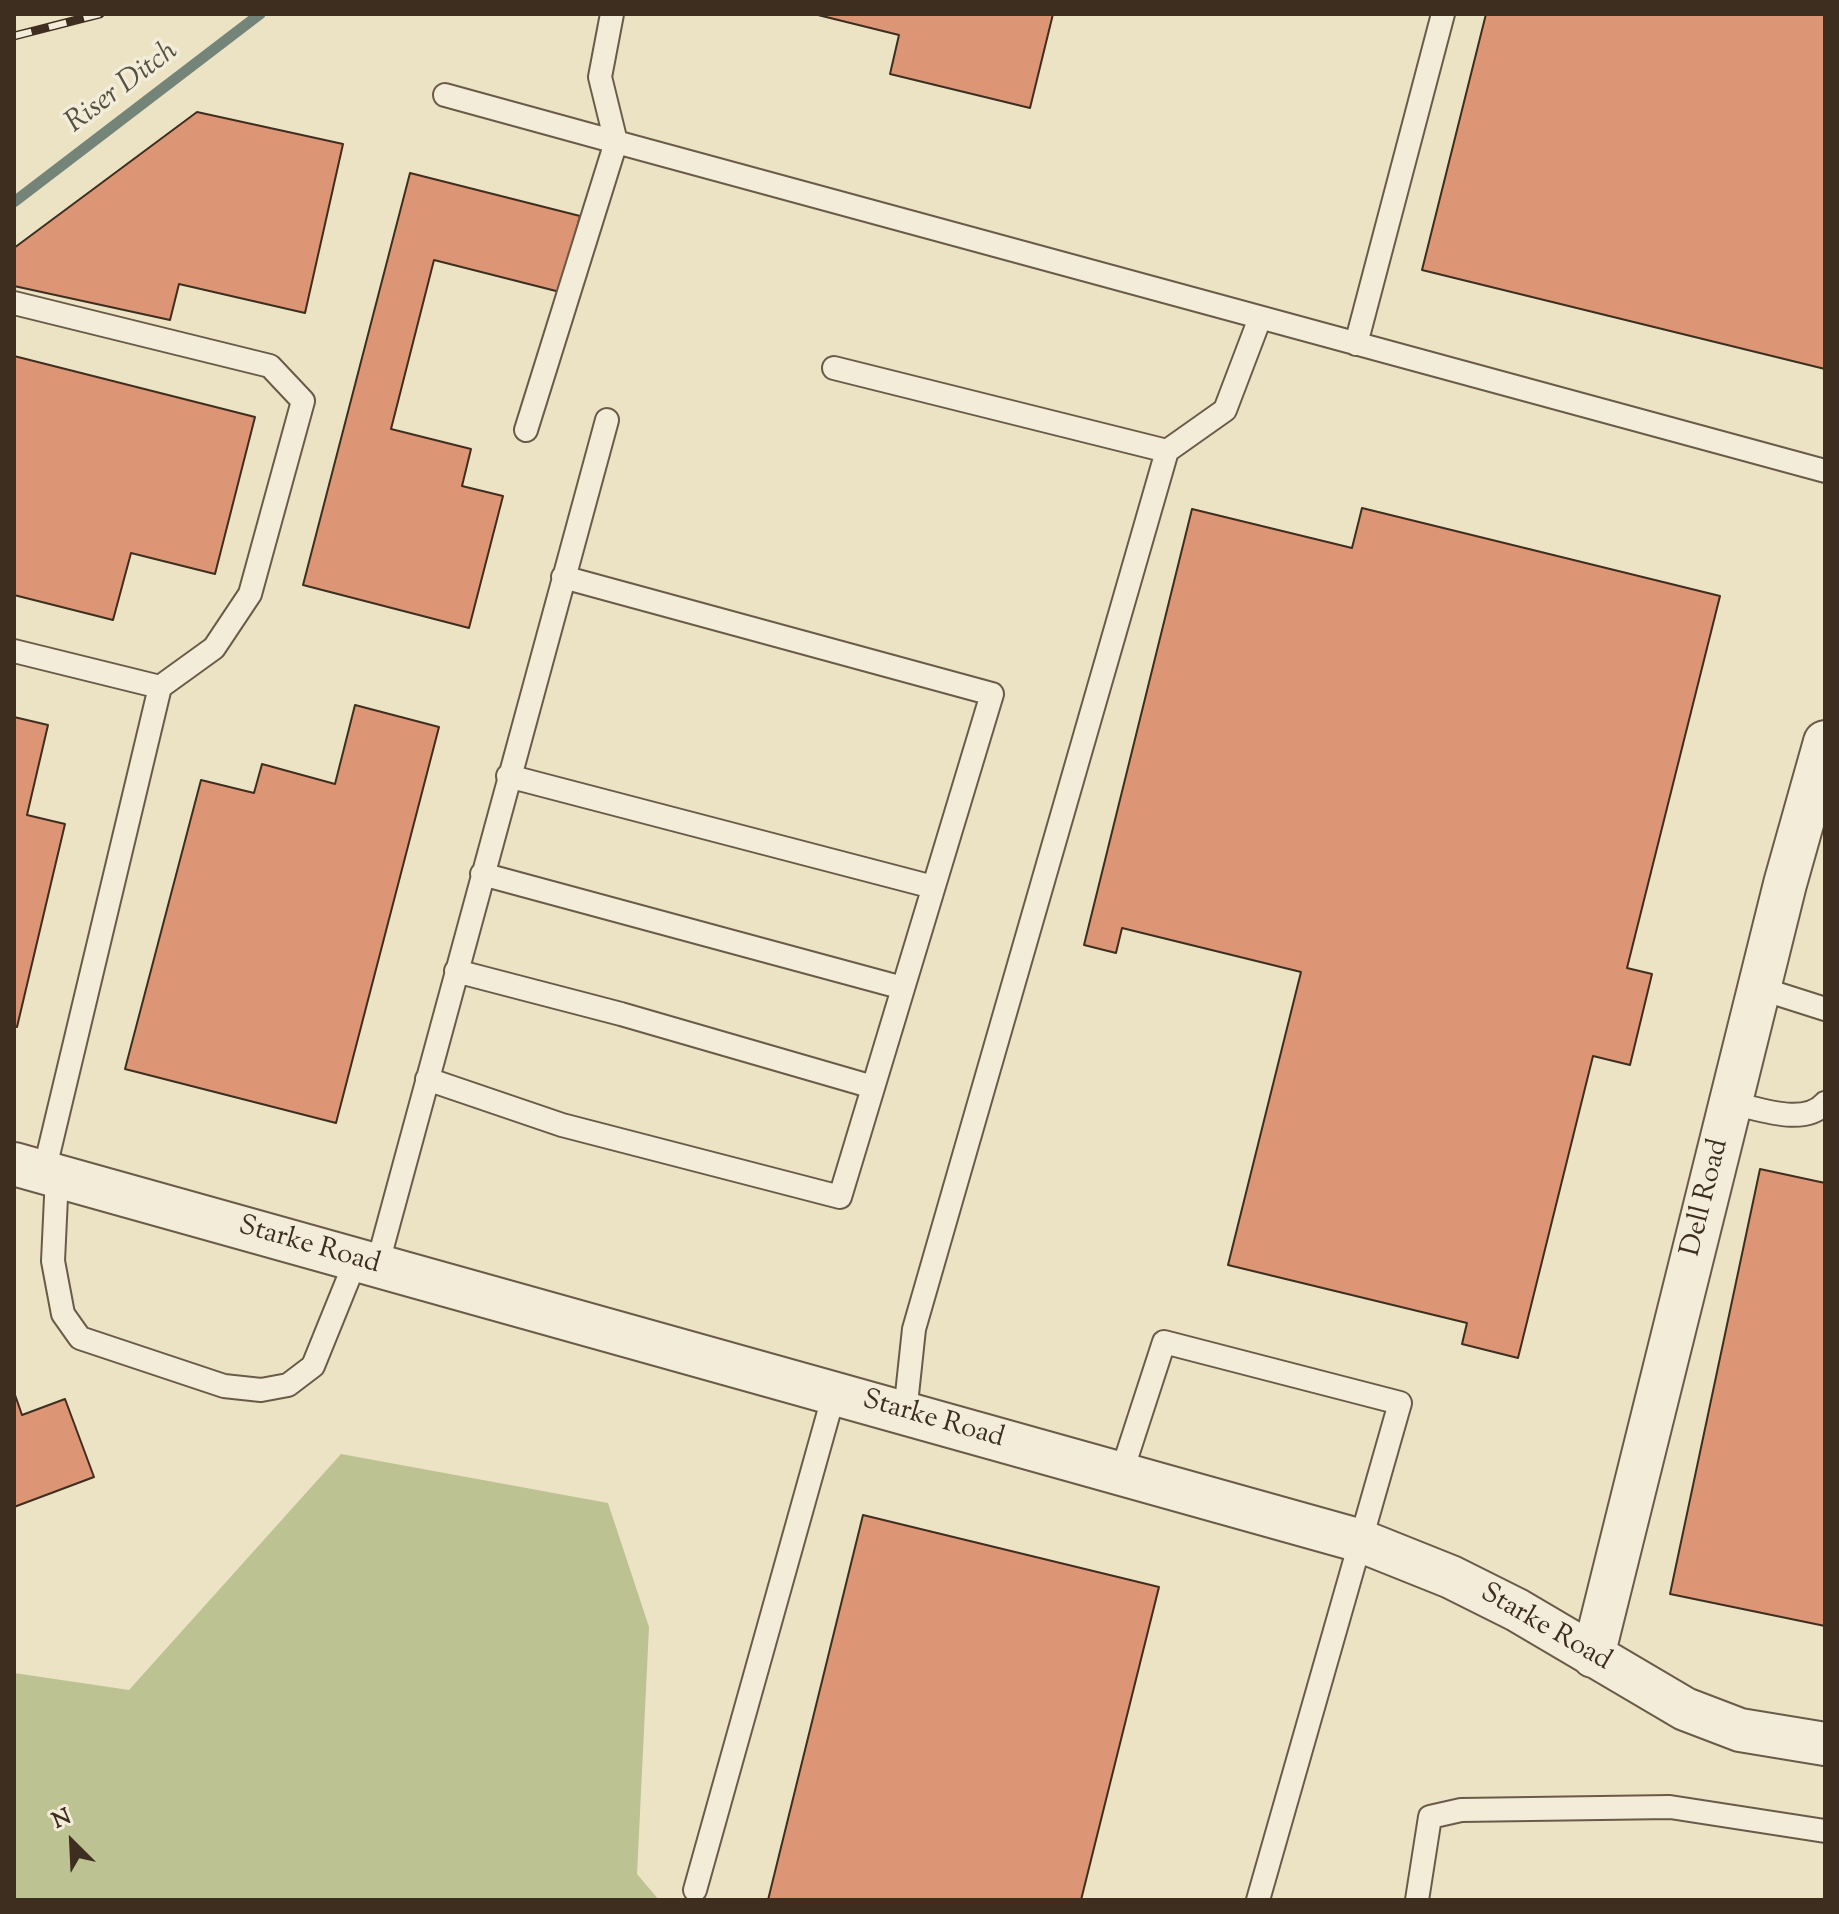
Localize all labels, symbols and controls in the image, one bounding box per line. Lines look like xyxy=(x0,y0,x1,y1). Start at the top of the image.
water label: Riser Ditch xyxy=(60,35,186,143)
street label: Dell Road xyxy=(1676,1136,1738,1260)
street label: Starke Road xyxy=(234,1211,384,1283)
street label: Starke Road xyxy=(858,1385,1008,1457)
street label: Starke Road xyxy=(1473,1578,1617,1680)
north arrow xyxy=(32,1802,112,1882)
text: N xyxy=(48,1802,77,1838)

